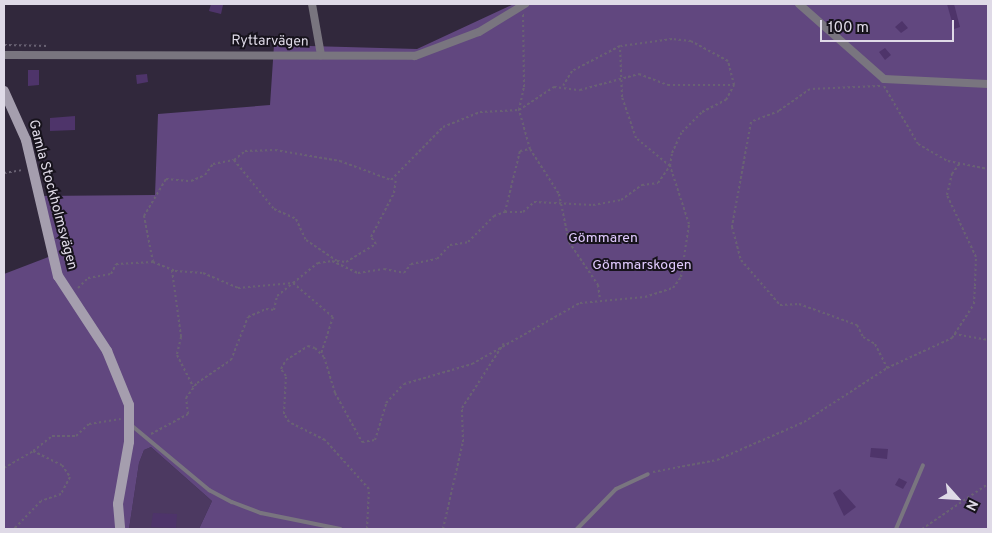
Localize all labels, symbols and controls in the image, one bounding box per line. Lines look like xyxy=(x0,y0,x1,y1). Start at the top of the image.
scale bar xyxy=(822,10,956,42)
text: 100 m xyxy=(828,19,869,38)
street label: Ryttarvägen xyxy=(231,33,309,51)
street label: Gamla Stockholmsvägen xyxy=(24,118,80,272)
park label: Gömmaren xyxy=(568,231,638,247)
park label: Gömmarskogen xyxy=(592,258,692,274)
north arrow xyxy=(932,473,982,523)
text: N xyxy=(961,497,981,513)

